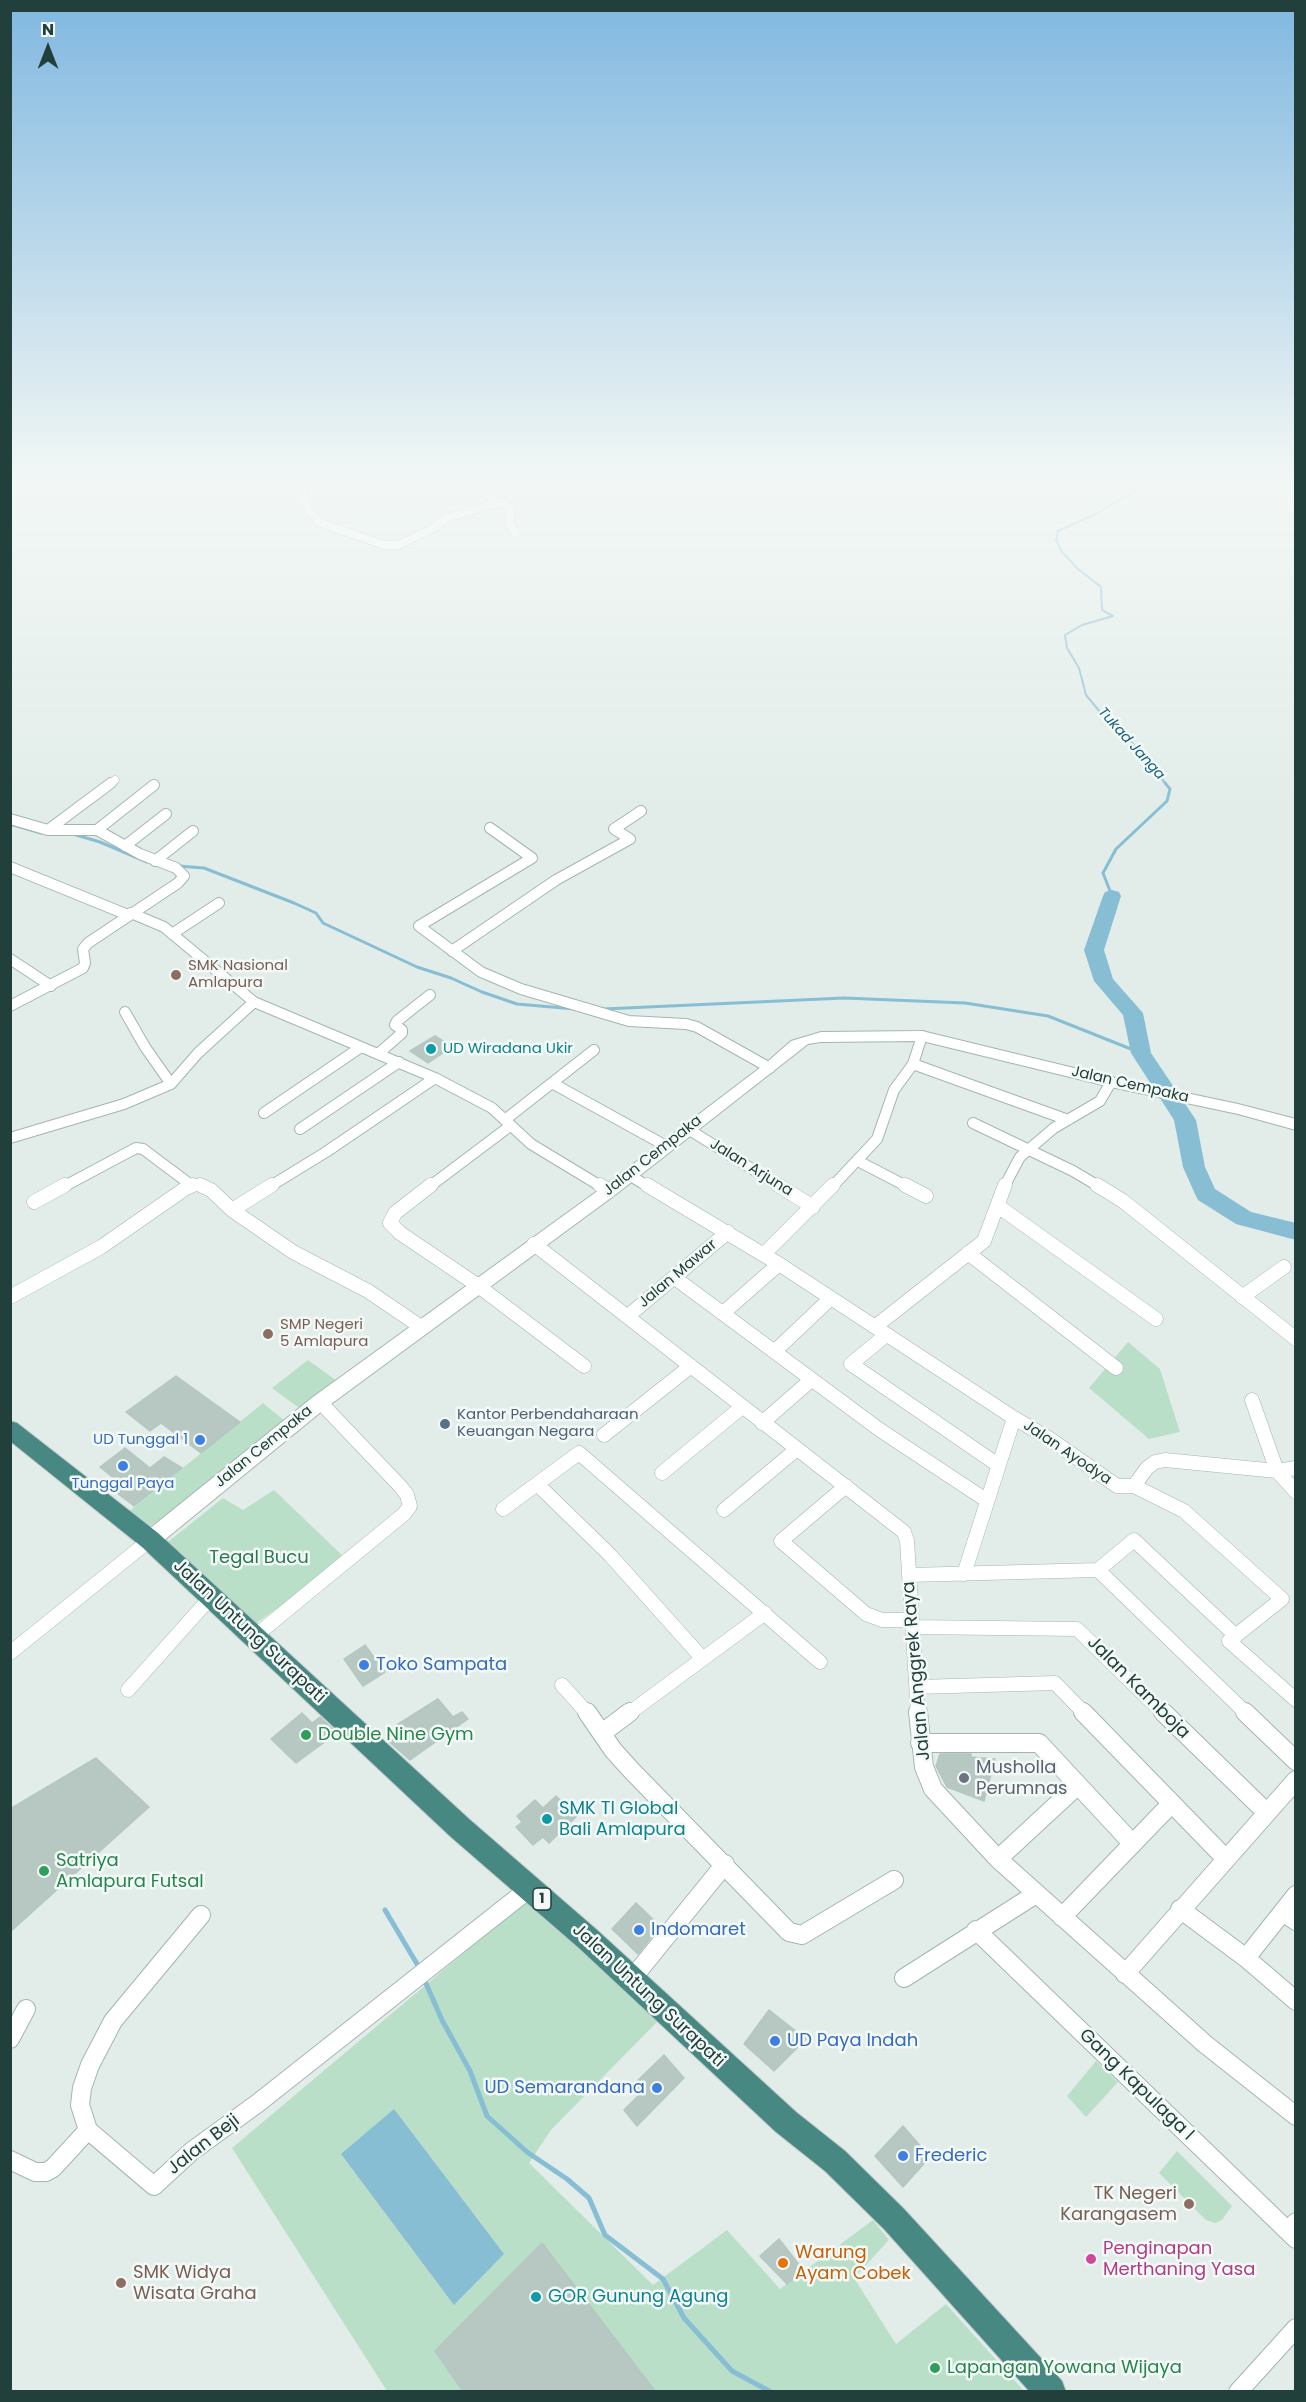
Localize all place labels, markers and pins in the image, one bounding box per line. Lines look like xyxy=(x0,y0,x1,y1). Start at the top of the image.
place label: SMK Nasional Amlapura xyxy=(188,957,288,992)
marker: SMK Nasional Amlapura xyxy=(169,968,183,982)
place label: UD Wiradana Ukir xyxy=(443,1040,573,1058)
marker: UD Wiradana Ukir xyxy=(424,1042,438,1056)
place label: SMP Negeri 5 Amlapura xyxy=(280,1316,368,1351)
marker: SMP Negeri 5 Amlapura xyxy=(261,1327,275,1341)
place label: Kantor Perbendaharaan Keuangan Negara xyxy=(457,1406,638,1441)
marker: Kantor Perbendaharaan Keuangan Negara xyxy=(438,1417,452,1431)
place label: UD Tunggal 1 xyxy=(93,1431,188,1449)
marker: UD Tunggal 1 xyxy=(193,1433,207,1447)
marker: Tunggal Paya xyxy=(116,1459,130,1473)
place label: Tunggal Paya xyxy=(72,1475,174,1493)
place label: Toko Sampata xyxy=(376,1654,507,1676)
marker: Toko Sampata xyxy=(357,1658,371,1672)
place label: Double Nine Gym xyxy=(318,1724,474,1746)
marker: Double Nine Gym xyxy=(299,1728,313,1742)
place label: Musholla Perumnas xyxy=(976,1757,1067,1800)
marker: Musholla Perumnas xyxy=(957,1771,971,1785)
place label: SMK TI Global Bali Amlapura xyxy=(559,1798,686,1840)
marker: SMK TI Global Bali Amlapura xyxy=(540,1812,554,1826)
place label: Satriya Amlapura Futsal xyxy=(56,1850,204,1892)
marker: Satriya Amlapura Futsal xyxy=(37,1864,51,1878)
place label: Indomaret xyxy=(651,1919,746,1941)
marker: Indomaret xyxy=(632,1923,646,1937)
place label: UD Paya Indah xyxy=(787,2030,918,2052)
marker: UD Paya Indah xyxy=(768,2034,782,2048)
place label: UD Semarandana xyxy=(484,2077,645,2099)
marker: UD Semarandana xyxy=(650,2081,664,2095)
place label: Frederic xyxy=(915,2145,987,2167)
marker: Frederic xyxy=(896,2149,910,2163)
place label: TK Negeri Karangasem xyxy=(1060,2183,1177,2226)
marker: TK Negeri Karangasem xyxy=(1182,2197,1196,2211)
place label: Penginapan Merthaning Yasa xyxy=(1103,2238,1255,2280)
place label: Warung Ayam Cobek xyxy=(795,2242,911,2284)
marker: Penginapan Merthaning Yasa xyxy=(1084,2252,1098,2266)
marker: Warung Ayam Cobek xyxy=(776,2256,790,2270)
place label: SMK Widya Wisata Graha xyxy=(133,2262,257,2304)
marker: SMK Widya Wisata Graha xyxy=(114,2276,128,2290)
place label: GOR Gunung Agung xyxy=(548,2286,728,2308)
marker: GOR Gunung Agung xyxy=(529,2290,543,2304)
place label: Lapangan Yowana Wijaya xyxy=(947,2357,1182,2379)
marker: Lapangan Yowana Wijaya xyxy=(928,2361,942,2375)

